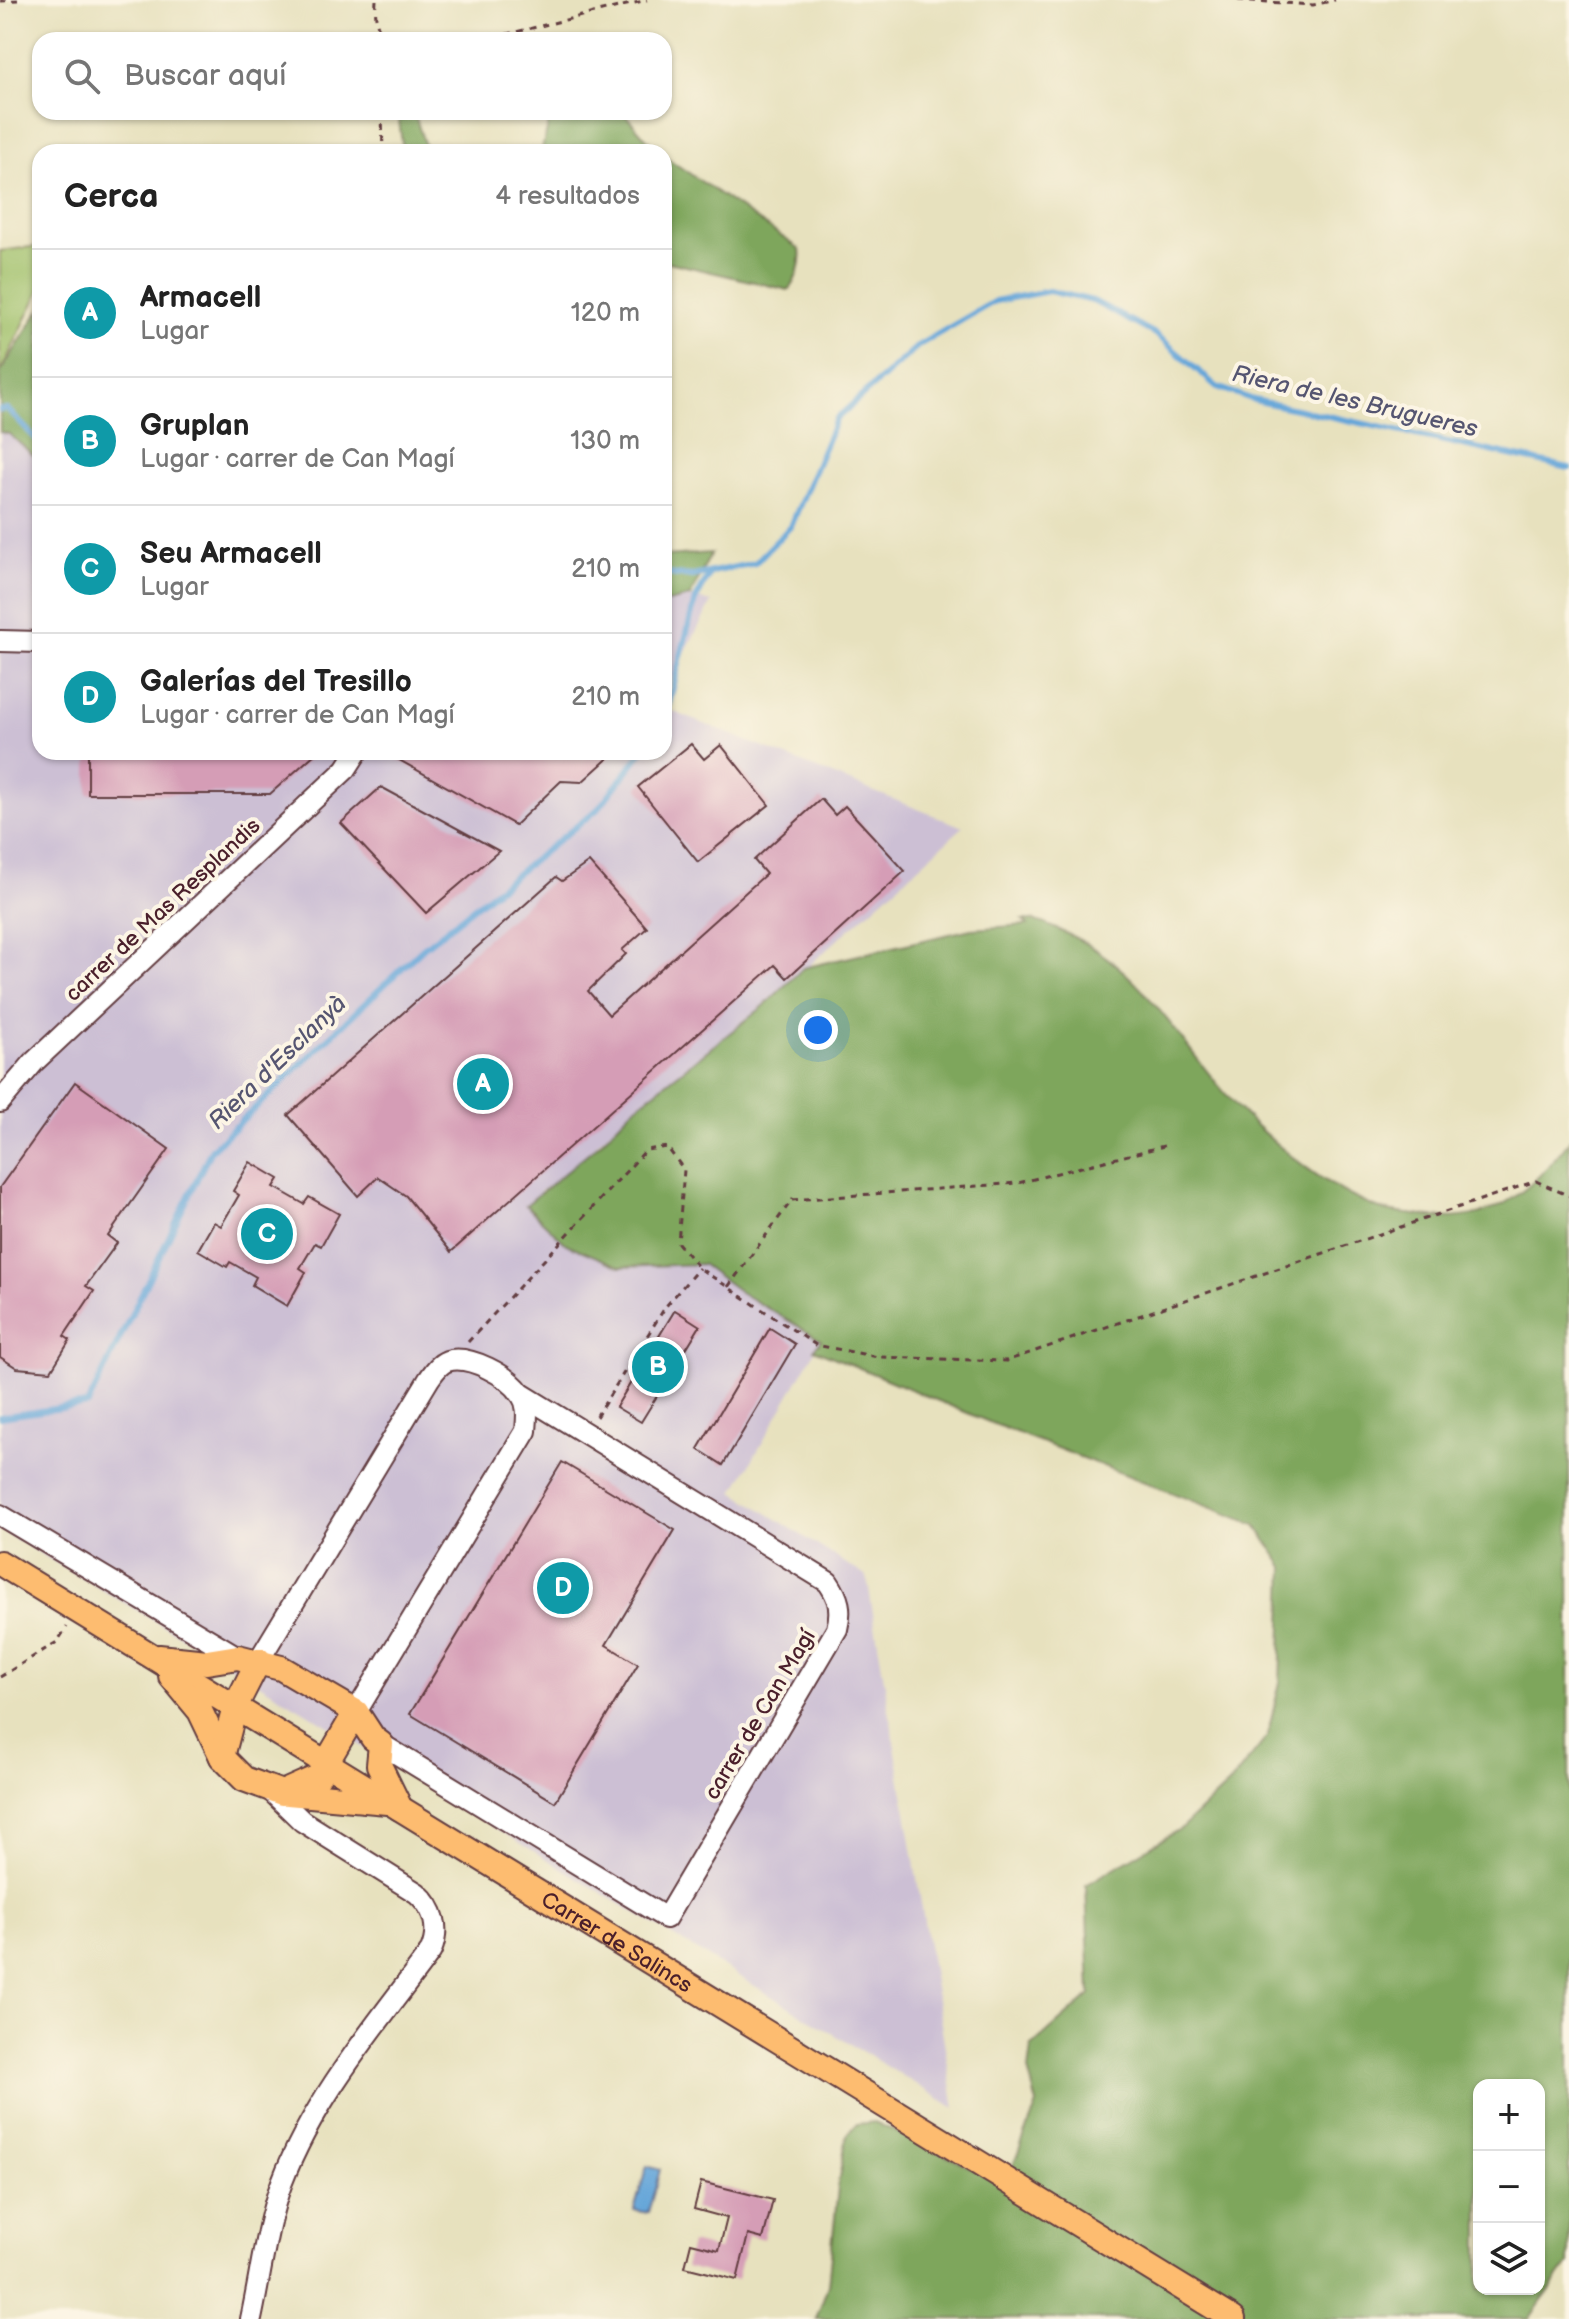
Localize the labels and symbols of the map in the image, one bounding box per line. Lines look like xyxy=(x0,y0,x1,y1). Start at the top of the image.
water label: Riera de les Brugueres xyxy=(1230,359,1480,444)
street label: carrer de Mas Resplandis xyxy=(60,813,266,1008)
water label: Riera d'Esclanyà xyxy=(202,989,352,1135)
your location xyxy=(798,1010,838,1050)
pin: A xyxy=(457,1054,509,1114)
pin: C xyxy=(241,1204,293,1264)
pin: B xyxy=(632,1337,684,1397)
pin: D xyxy=(537,1558,589,1618)
street label: carrer de Can Magí xyxy=(699,1624,822,1805)
street label: Carrer de Salincs xyxy=(536,1886,697,1999)

